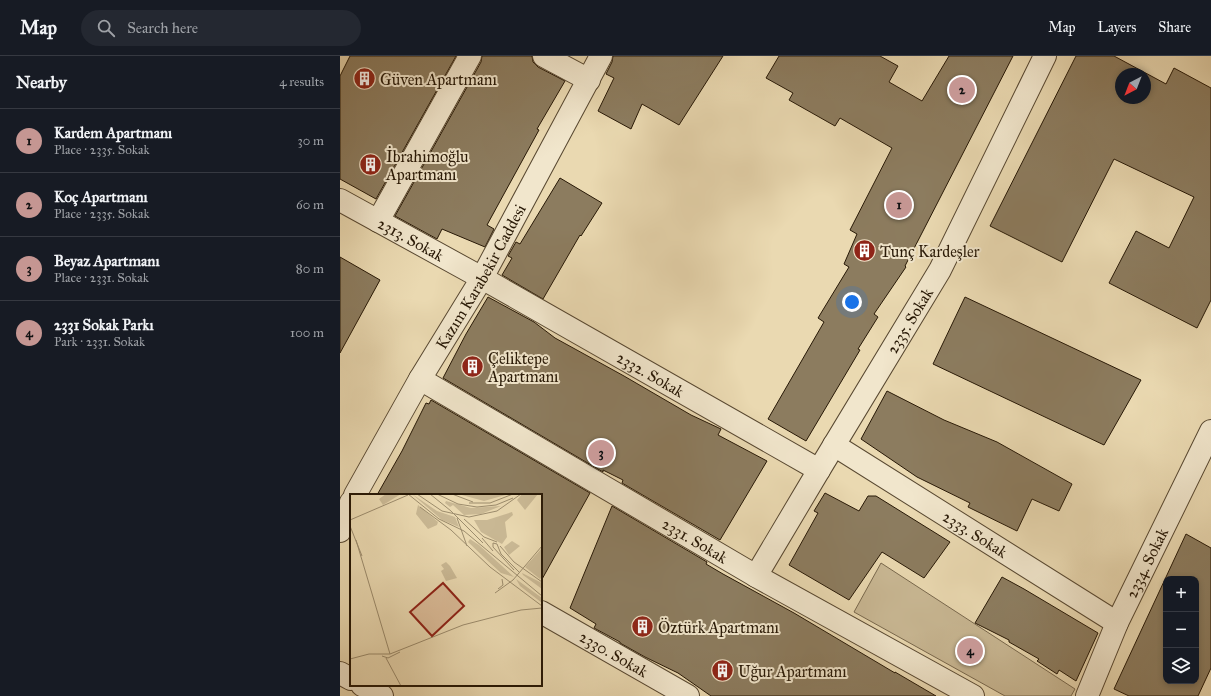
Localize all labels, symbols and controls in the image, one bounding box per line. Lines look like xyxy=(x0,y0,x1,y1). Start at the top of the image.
search box xyxy=(81,10,361,46)
text: Map xyxy=(20,16,57,39)
icon: search xyxy=(95,17,117,39)
text: Search here xyxy=(127,19,198,37)
text: Map xyxy=(1048,19,1076,36)
text: Layers xyxy=(1098,19,1136,36)
text: Share xyxy=(1158,19,1191,36)
building icon: Güven Apartmanı xyxy=(351,66,377,92)
north arrow xyxy=(1115,68,1151,104)
place label: Güven Apartmanı xyxy=(380,70,497,89)
text: Nearby xyxy=(16,72,67,93)
text: 4 results xyxy=(279,74,324,90)
pin: 2 xyxy=(949,75,975,105)
text: Kardem Apartmanı xyxy=(54,124,172,142)
text: 1 xyxy=(26,133,32,149)
text: 30 m xyxy=(298,133,324,149)
text: Place · 2335. Sokak xyxy=(54,142,149,158)
place label: İbrahimoğlu Apartmanı xyxy=(385,146,469,184)
building icon: İbrahimoğlu Apartmanı xyxy=(357,152,383,178)
text: Koç Apartmanı xyxy=(54,188,148,206)
pin: 1 xyxy=(886,190,912,220)
text: 2 xyxy=(26,197,32,213)
text: 60 m xyxy=(296,197,324,213)
street label: Kazım Karabekir Caddesi xyxy=(431,200,530,352)
text: Place · 2335. Sokak xyxy=(54,206,149,222)
street label: 2313. Sokak xyxy=(375,213,448,265)
building icon: Tunç Kardeşler xyxy=(851,238,877,264)
place label: Tunç Kardeşler xyxy=(880,242,980,261)
text: Beyaz Apartmanı xyxy=(54,252,160,270)
text: 3 xyxy=(26,261,32,277)
text: 80 m xyxy=(296,261,324,277)
text: Place · 2331. Sokak xyxy=(54,270,149,286)
street label: 2335. Sokak xyxy=(882,284,937,357)
your location xyxy=(842,292,862,312)
text: 2331 Sokak Parkı xyxy=(54,316,154,334)
text: 4 xyxy=(25,325,33,341)
text: 100 m xyxy=(290,325,324,341)
text: Park · 2331. Sokak xyxy=(54,334,145,350)
street label: 2332. Sokak xyxy=(613,347,688,401)
place label: Çeliktepe Apartmanı xyxy=(487,349,559,386)
building icon: Çeliktepe Apartmanı xyxy=(460,354,486,380)
pin: 3 xyxy=(588,438,614,468)
inset map xyxy=(350,494,542,686)
street label: 2333. Sokak xyxy=(939,506,1012,562)
street label: 2331. Sokak xyxy=(659,514,732,567)
street label: 2334. Sokak xyxy=(1121,524,1172,601)
map controls xyxy=(1163,576,1199,684)
button: + xyxy=(1163,576,1199,612)
button: − xyxy=(1163,612,1199,648)
building icon: Öztürk Apartmanı xyxy=(629,614,655,640)
place label: Öztürk Apartmanı xyxy=(658,617,780,637)
street label: 2330. Sokak xyxy=(576,627,652,681)
pin: 4 xyxy=(957,636,983,666)
button: layers xyxy=(1163,648,1199,684)
building icon: Uğur Apartmanı xyxy=(709,658,735,684)
place label: Uğur Apartmanı xyxy=(738,662,847,682)

